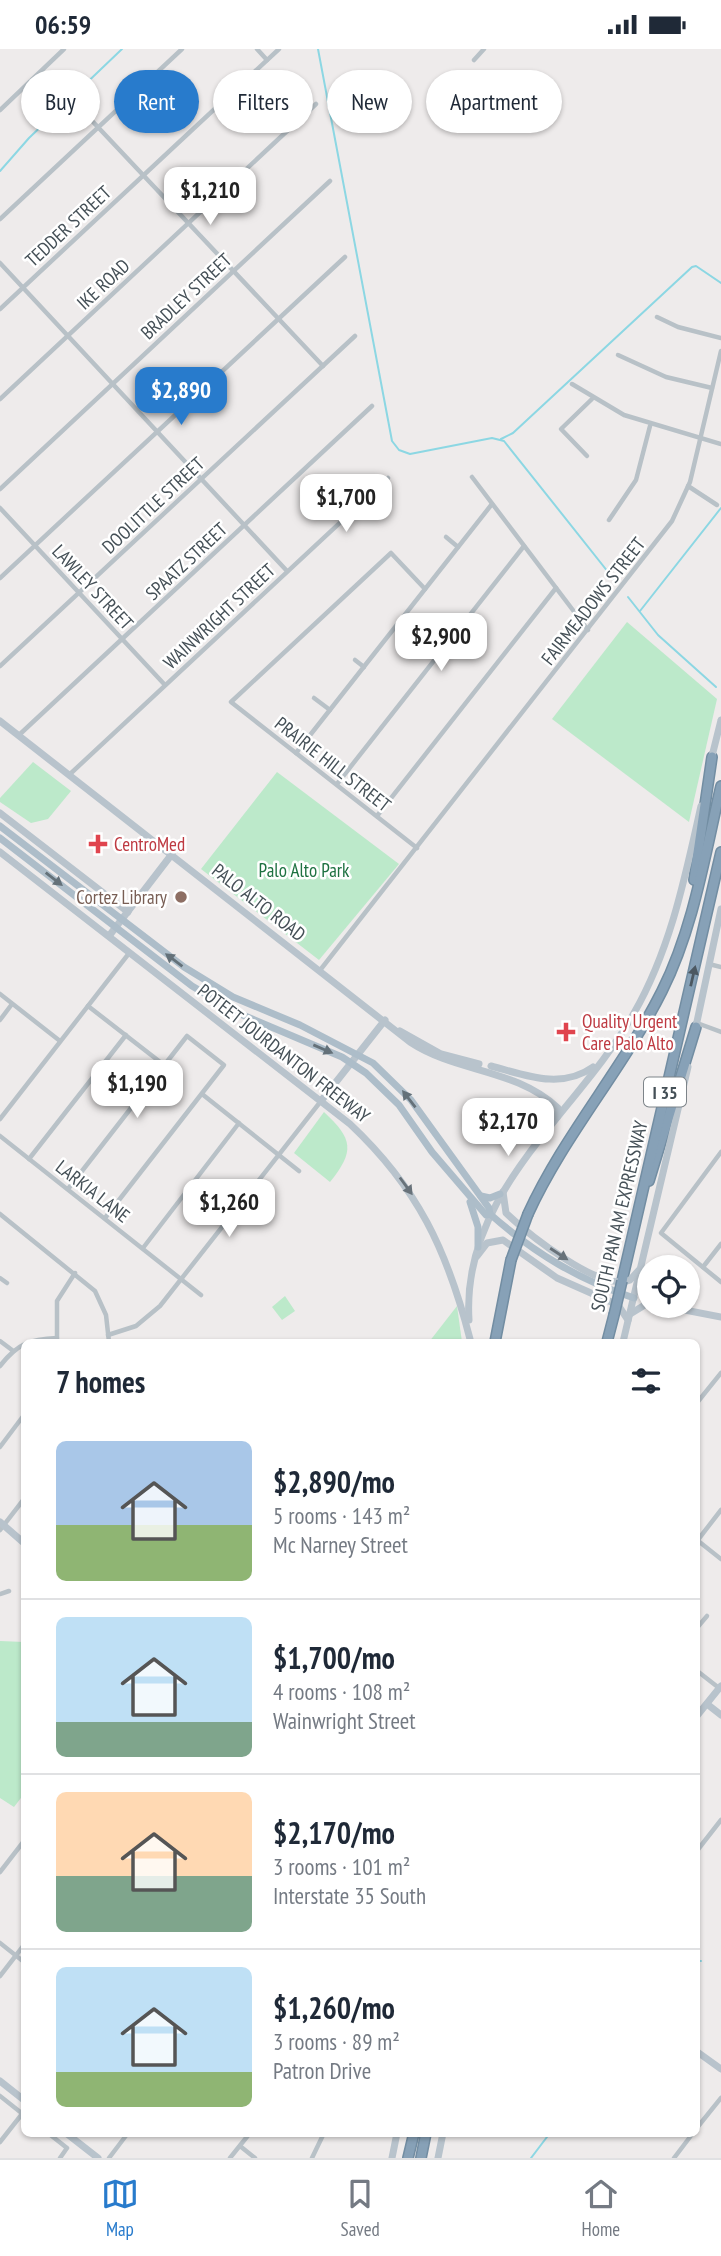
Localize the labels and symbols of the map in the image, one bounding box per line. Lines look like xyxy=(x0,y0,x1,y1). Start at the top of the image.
pin: $1,210 xyxy=(153,167,267,227)
street label: TEDDER STREET xyxy=(20,180,116,272)
street label: BRADLEY STREET xyxy=(136,248,237,344)
street label: IKE ROAD xyxy=(72,254,134,314)
pin: $2,890 xyxy=(124,367,238,427)
street label: DOOLITTLE STREET xyxy=(97,451,210,558)
pin: $1,700 xyxy=(289,475,403,534)
street label: SPAATZ STREET xyxy=(140,517,232,605)
street label: FAIRMEADOWS STREET xyxy=(536,532,651,670)
street label: LAWLEY STREET xyxy=(47,539,139,635)
street label: WAINWRIGHT STREET xyxy=(158,558,280,674)
pin: $2,900 xyxy=(384,613,498,673)
street label: PRAIRIE HILL STREET xyxy=(270,711,396,817)
place label: CentroMed xyxy=(114,832,185,856)
marker: CentroMed xyxy=(88,834,108,854)
street label: PALO ALTO ROAD xyxy=(207,858,311,946)
park label: Palo Alto Park xyxy=(259,858,350,882)
one-way arrow xyxy=(45,872,63,886)
place label: Cortez Library xyxy=(76,885,168,909)
marker: Cortez Library xyxy=(173,889,189,905)
one-way arrow xyxy=(165,953,183,967)
one-way arrow xyxy=(688,965,699,987)
street label: POTEET JOURDANTON FREEWAY xyxy=(193,978,375,1128)
place label: Quality Urgent Care Palo Alto xyxy=(582,1009,678,1055)
marker: Quality Urgent Care Palo Alto xyxy=(556,1022,576,1042)
one-way arrow xyxy=(313,1044,334,1055)
pin: $1,190 xyxy=(80,1061,194,1120)
road number: I 35 xyxy=(644,1077,686,1107)
one-way arrow xyxy=(402,1090,417,1108)
pin: $2,170 xyxy=(451,1099,565,1158)
street label: SOUTH PAN AM EXPRESSWAY xyxy=(585,1118,653,1314)
street label: LARKIA LANE xyxy=(51,1155,135,1227)
one-way arrow xyxy=(399,1177,413,1195)
pin: $1,260 xyxy=(172,1179,286,1239)
one-way arrow xyxy=(550,1247,568,1261)

